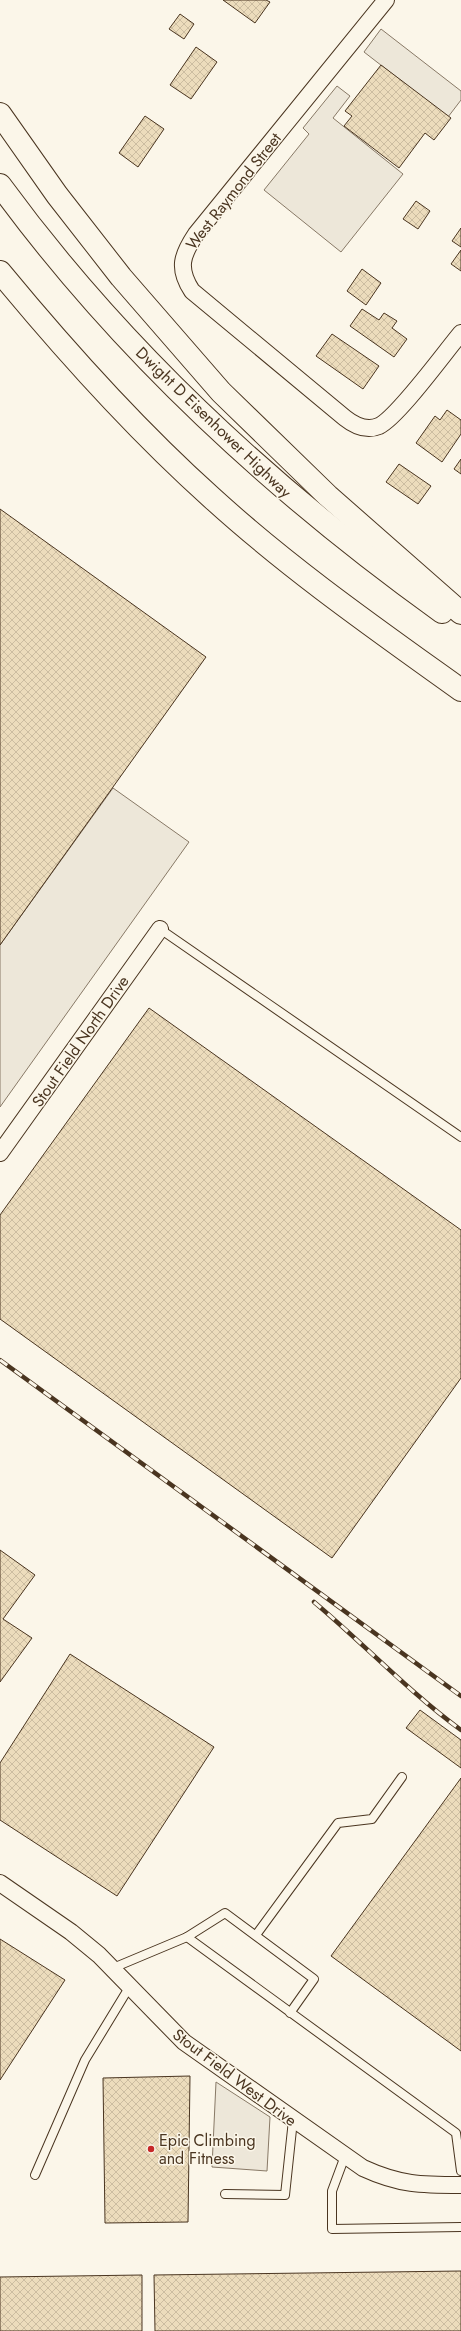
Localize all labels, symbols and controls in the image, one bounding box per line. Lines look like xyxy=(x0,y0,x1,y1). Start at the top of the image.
street label: West Raymond Street xyxy=(180,128,287,255)
street label: Dwight D Eisenhower Highway xyxy=(131,342,297,504)
street label: Stout Field North Drive xyxy=(26,971,134,1112)
street label: Stout Field West Drive xyxy=(168,2023,301,2132)
place label: Epic Climbing and Fitness xyxy=(159,2129,256,2170)
marker: Epic Climbing and Fitness xyxy=(146,2144,156,2154)

